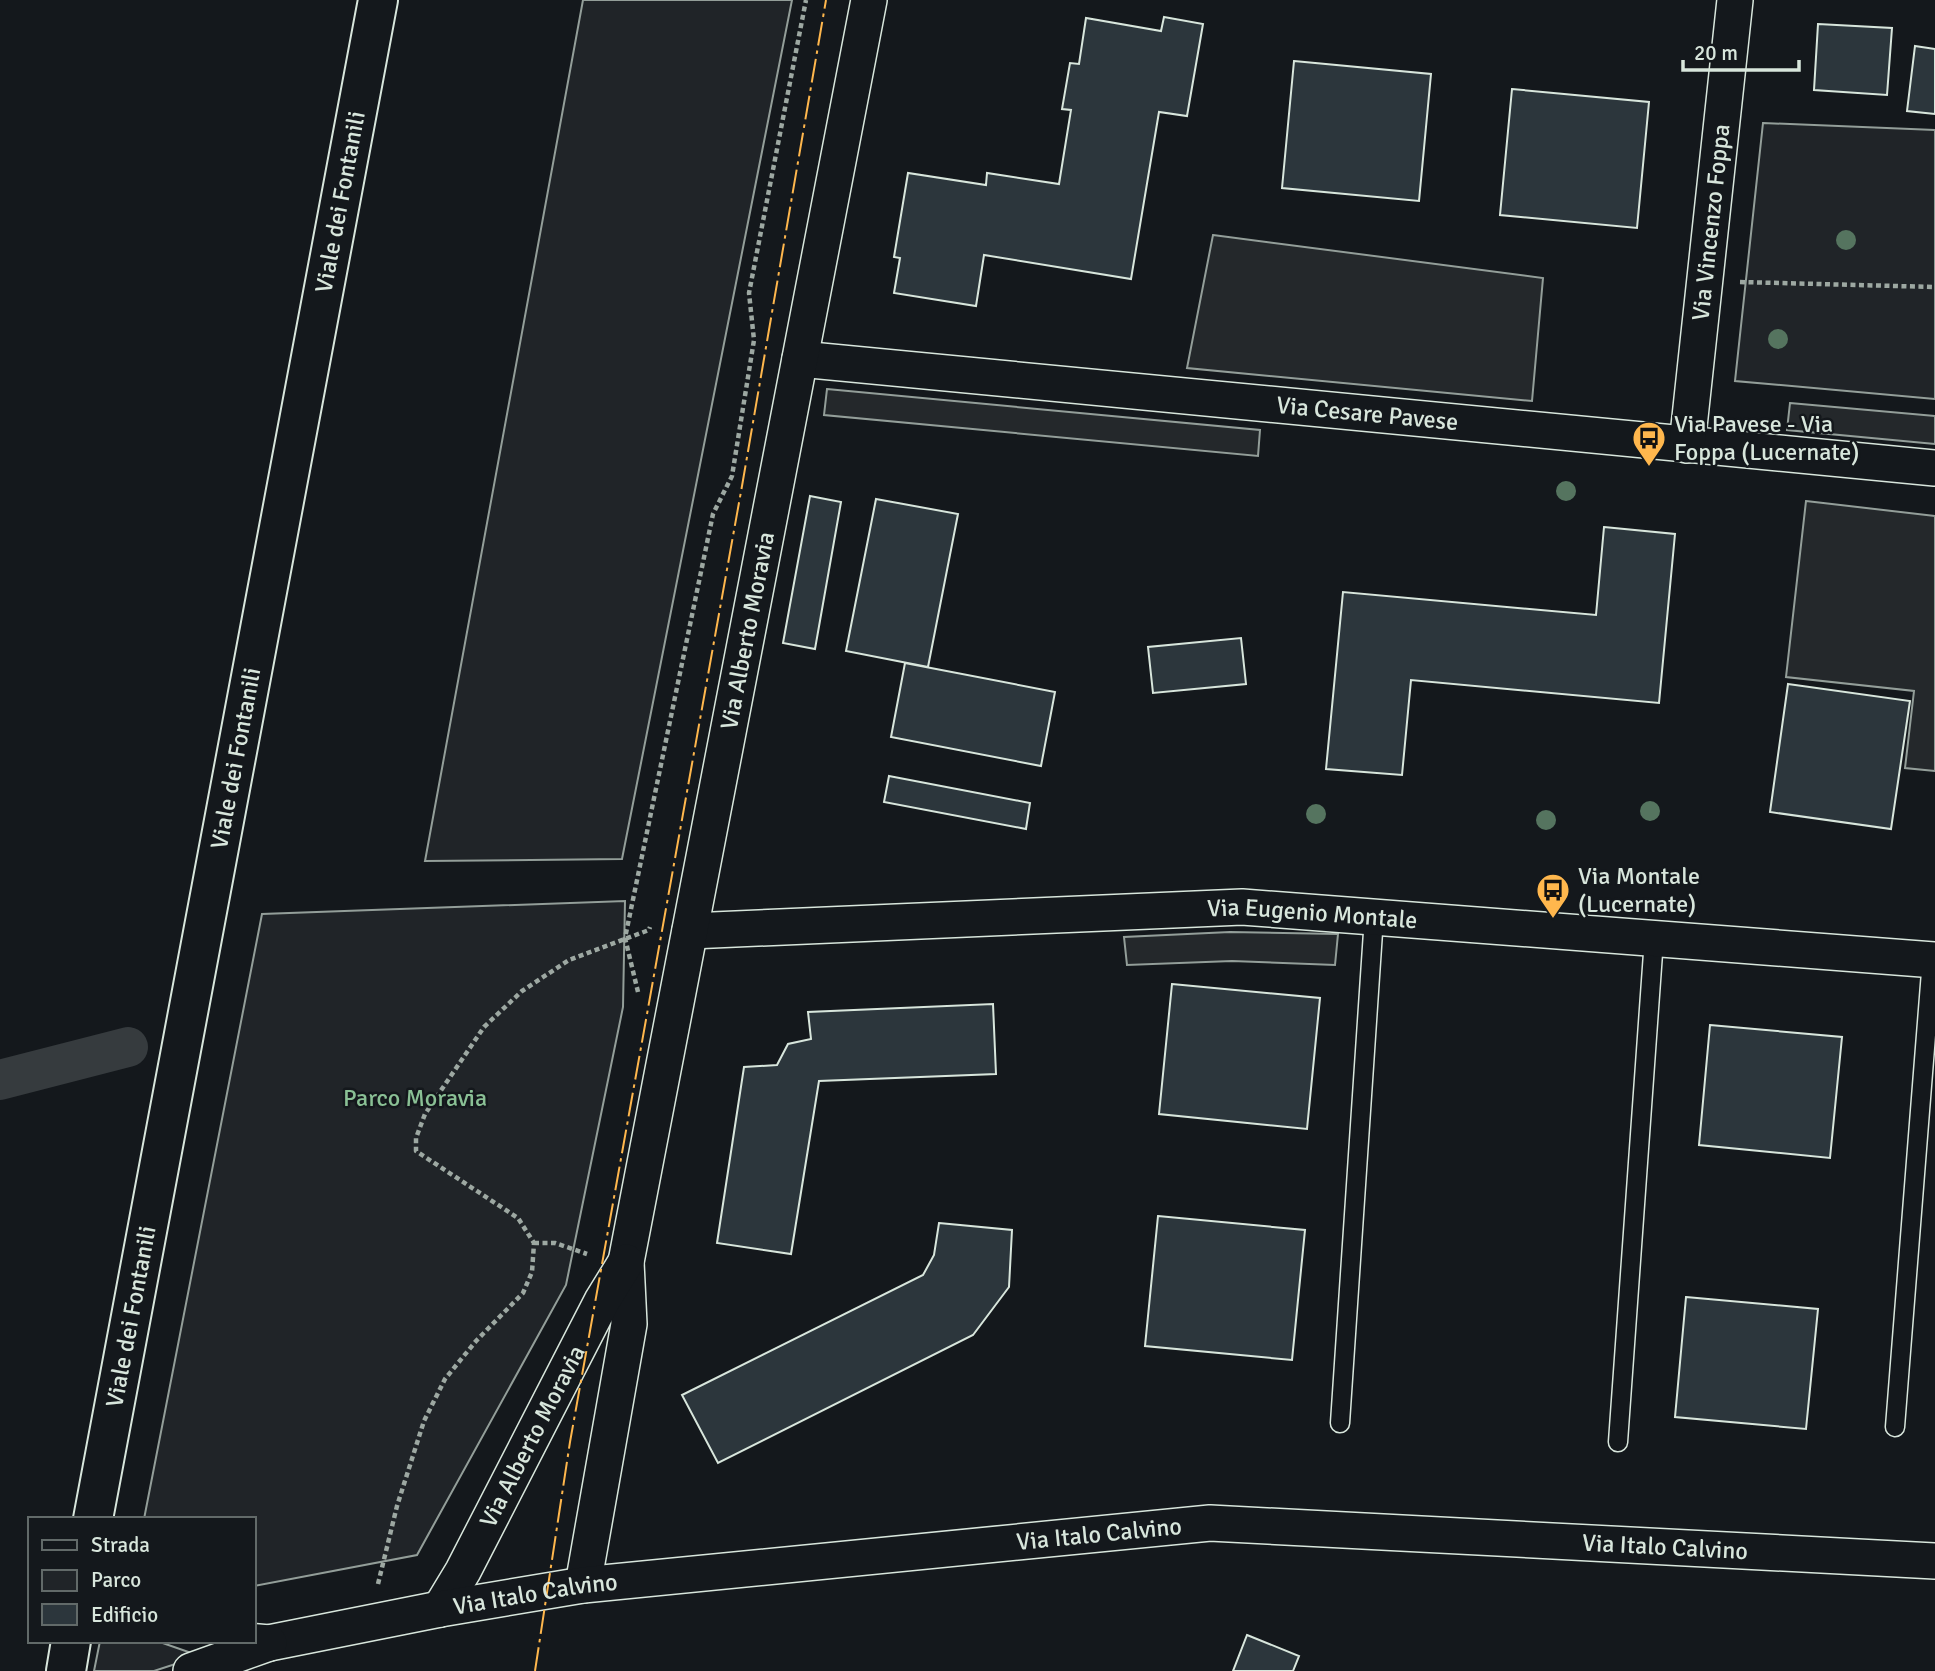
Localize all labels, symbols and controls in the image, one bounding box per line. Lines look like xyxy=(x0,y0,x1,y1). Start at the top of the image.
scale bar xyxy=(1683,28,1798,72)
text: 20 m xyxy=(1694,40,1738,66)
street label: Viale dei Fontanili xyxy=(308,109,372,295)
street label: Via Vincenzo Foppa xyxy=(1686,122,1737,322)
street label: Via Cesare Pavese xyxy=(1275,390,1460,437)
place label: Via Pavese - Via Foppa (Lucernate) xyxy=(1674,409,1859,467)
bus stop icon: Via Pavese - Via Foppa (Lucernate) xyxy=(1630,419,1668,468)
street label: Via Alberto Moravia xyxy=(714,529,781,732)
street label: Viale dei Fontanili xyxy=(204,665,267,852)
place label: Via Montale (Lucernate) xyxy=(1578,861,1700,919)
bus stop icon: Via Montale (Lucernate) xyxy=(1534,871,1572,920)
street label: Via Eugenio Montale xyxy=(1207,892,1418,935)
park label: Parco Moravia xyxy=(343,1083,487,1113)
street label: Viale dei Fontanili xyxy=(99,1223,163,1410)
street label: Via Alberto Moravia xyxy=(473,1340,592,1532)
street label: Via Italo Calvino xyxy=(1015,1511,1183,1557)
legend xyxy=(28,1517,256,1643)
street label: Via Italo Calvino xyxy=(1581,1528,1749,1566)
text: Strada xyxy=(91,1532,150,1558)
text: Parco xyxy=(91,1567,141,1593)
street label: Via Italo Calvino xyxy=(451,1567,619,1622)
text: Edificio xyxy=(91,1602,158,1628)

